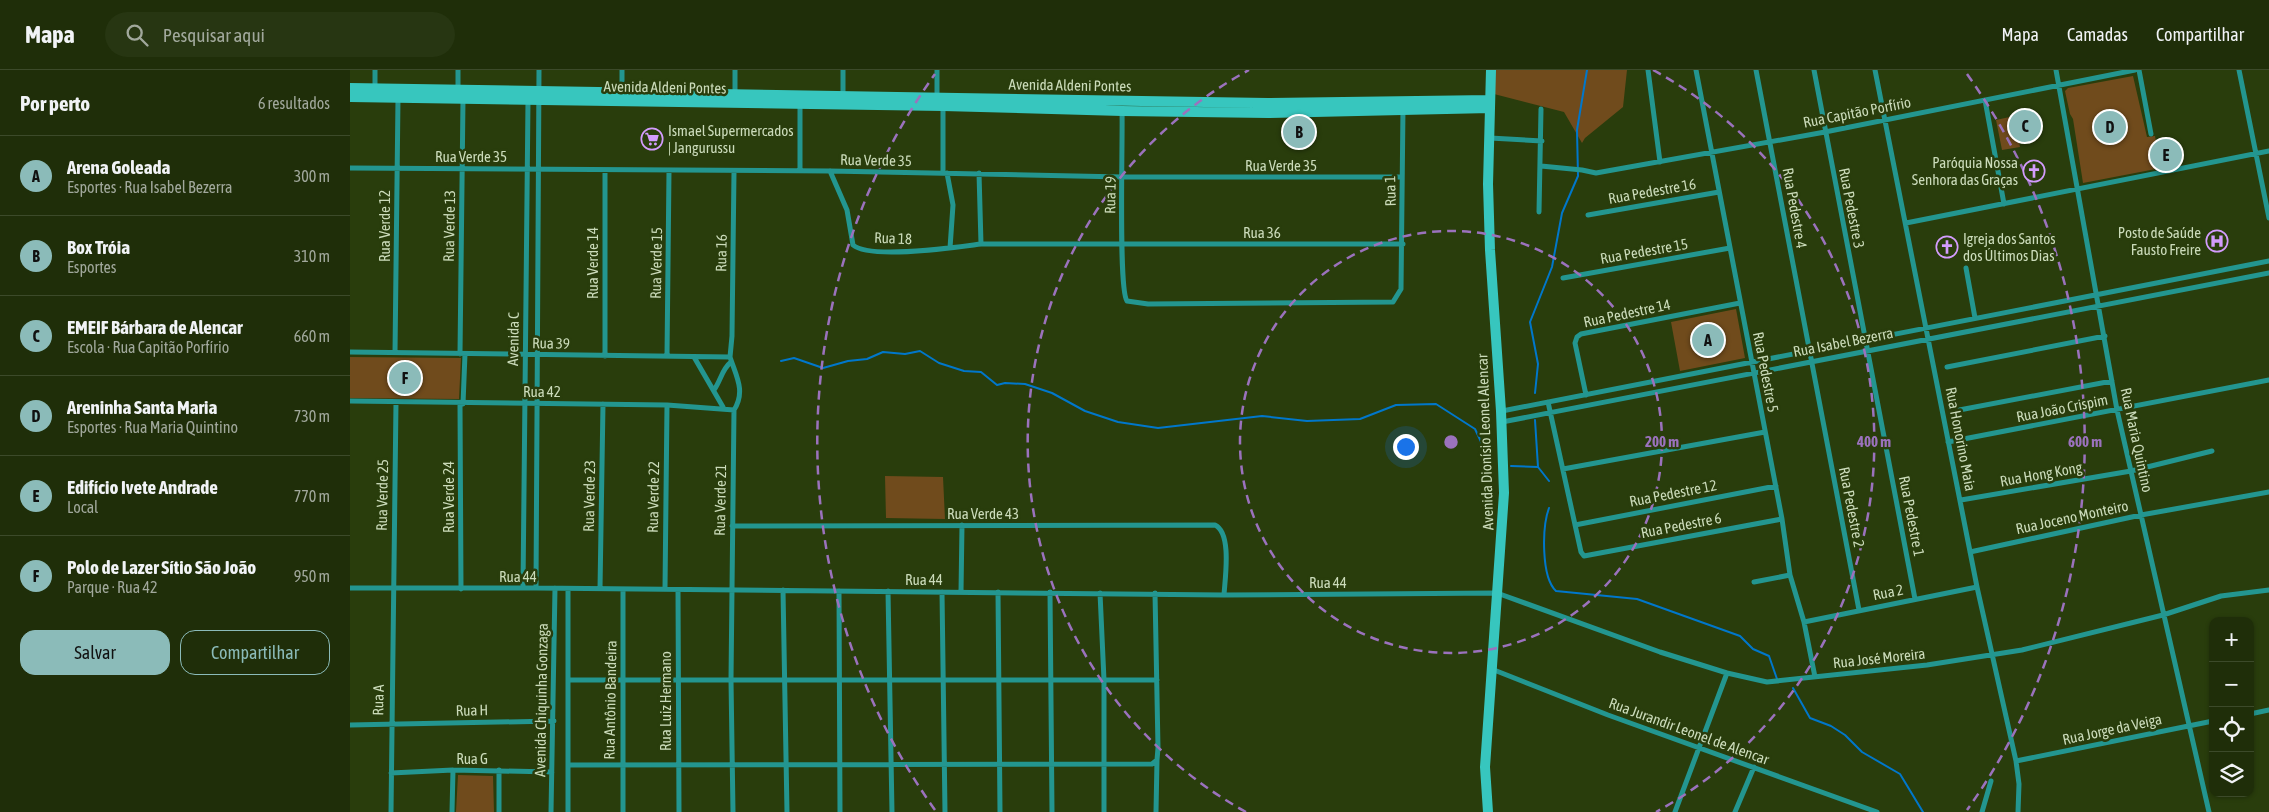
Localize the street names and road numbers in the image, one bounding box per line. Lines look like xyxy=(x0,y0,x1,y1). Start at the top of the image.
street label: Avenida Aldeni Pontes xyxy=(1008,75,1132,95)
street label: Avenida Aldeni Pontes xyxy=(603,77,727,97)
street label: Rua Capitão Porfírio xyxy=(1802,93,1912,131)
street label: Rua Verde 35 xyxy=(435,148,507,165)
street label: Rua Verde 35 xyxy=(840,151,912,169)
street label: Rua Verde 35 xyxy=(1245,157,1317,174)
street label: Rua Pedestre 4 xyxy=(1780,166,1810,250)
street label: Rua Pedestre 3 xyxy=(1836,166,1868,250)
street label: Rua 1 xyxy=(1381,175,1399,207)
street label: Rua Pedestre 16 xyxy=(1607,175,1697,207)
street label: Rua 19 xyxy=(1101,176,1119,214)
street label: Rua Verde 12 xyxy=(376,190,393,262)
street label: Rua Verde 13 xyxy=(440,190,458,262)
street label: Rua 36 xyxy=(1243,224,1281,241)
street label: Rua Verde 14 xyxy=(584,227,601,299)
street label: Rua Verde 15 xyxy=(647,227,665,299)
street label: Rua 18 xyxy=(874,229,912,247)
street label: Rua 16 xyxy=(712,234,730,272)
street label: Rua Pedestre 15 xyxy=(1599,235,1689,267)
street label: Rua Pedestre 14 xyxy=(1582,295,1672,331)
street label: Avenida C xyxy=(504,312,522,366)
street label: Rua Isabel Bezerra xyxy=(1792,324,1894,360)
street label: Rua Pedestre 5 xyxy=(1750,330,1782,414)
street label: Rua 39 xyxy=(532,334,570,352)
street label: Avenida Dionísio Leonel Alencar xyxy=(1473,353,1497,530)
street label: Rua 42 xyxy=(523,383,561,400)
street label: Rua Honorino Maia xyxy=(1943,386,1979,492)
street label: Rua Maria Quintino xyxy=(2118,386,2156,494)
street label: Rua João Crispim xyxy=(2015,391,2109,425)
street label: Rua Hong Kong xyxy=(1999,458,2084,490)
street label: Rua Verde 25 xyxy=(373,459,391,531)
street label: Rua Verde 23 xyxy=(580,460,598,532)
street label: Rua Verde 24 xyxy=(440,461,457,533)
street label: Rua Verde 22 xyxy=(644,461,662,533)
street label: Rua Verde 21 xyxy=(711,464,729,536)
street label: Rua Pedestre 2 xyxy=(1836,465,1868,549)
street label: Rua Pedestre 1 xyxy=(1896,474,1928,558)
street label: Rua Pedestre 12 xyxy=(1628,476,1718,510)
street label: Rua Joceno Monteiro xyxy=(2014,497,2130,537)
street label: Rua Verde 43 xyxy=(947,505,1019,522)
street label: Rua Pedestre 6 xyxy=(1639,509,1723,541)
street label: Rua 44 xyxy=(499,568,537,585)
street label: Rua 44 xyxy=(905,571,943,588)
street label: Rua 44 xyxy=(1309,574,1347,591)
street label: Rua 2 xyxy=(1871,581,1905,603)
street label: Avenida Chiquinha Gonzaga xyxy=(531,623,551,777)
street label: Rua Antônio Bandeira xyxy=(600,640,620,760)
street label: Rua José Moreira xyxy=(1832,645,1926,671)
street label: Rua Luiz Hermano xyxy=(657,651,674,751)
street label: Rua A xyxy=(369,684,387,716)
street label: Rua Jurandir Leonel de Alencar xyxy=(1607,694,1772,768)
street label: Rua H xyxy=(456,701,488,719)
street label: Rua Jorge da Veiga xyxy=(2061,710,2163,748)
street label: Rua G xyxy=(456,750,488,767)

